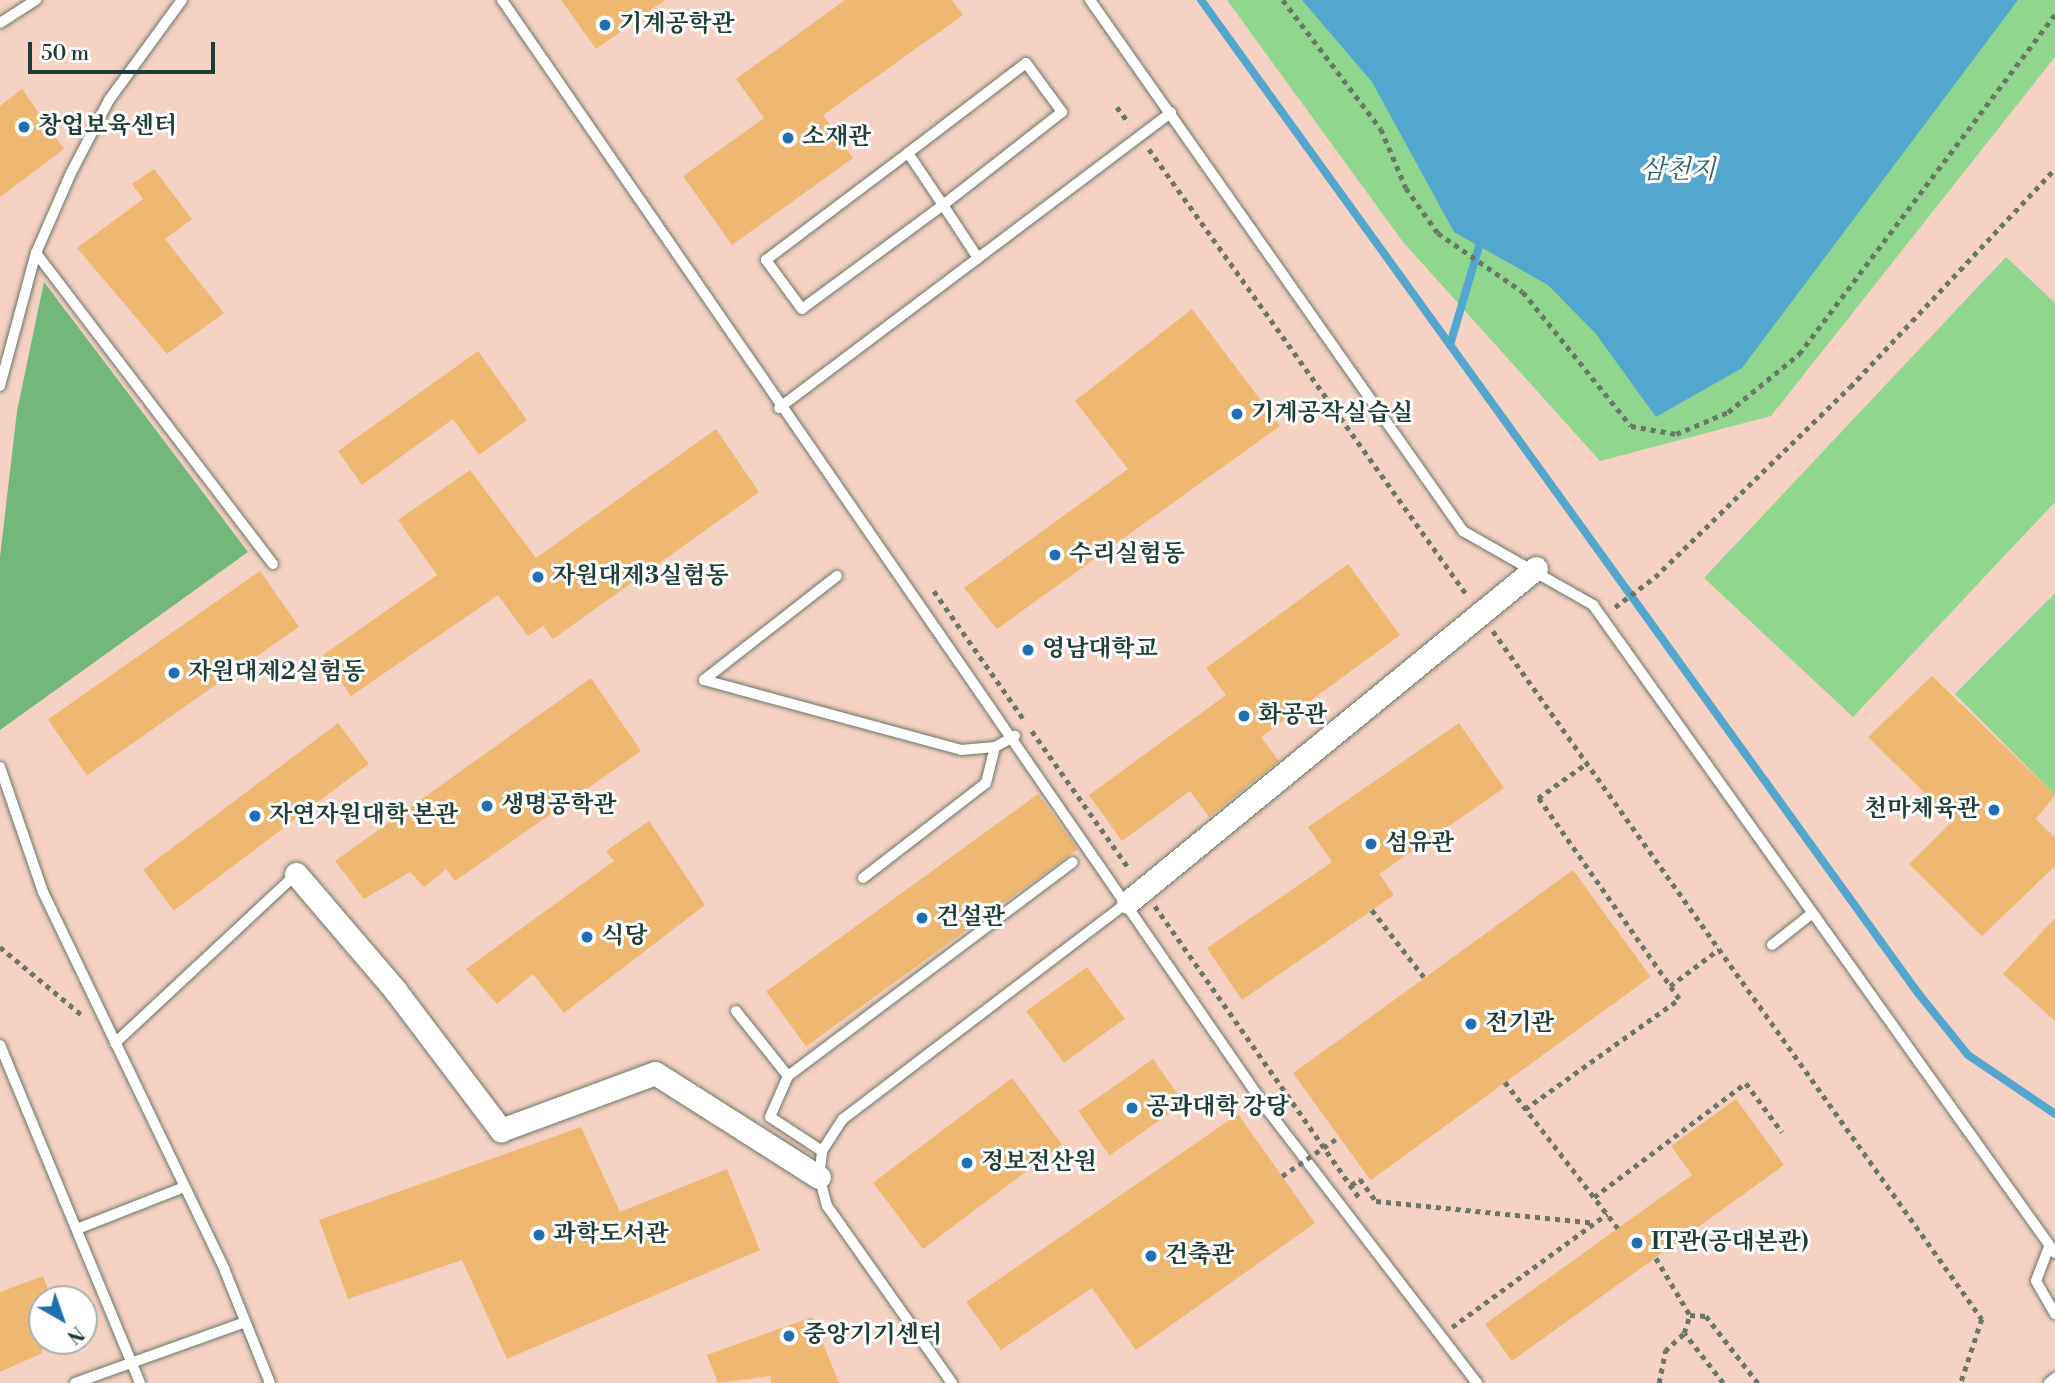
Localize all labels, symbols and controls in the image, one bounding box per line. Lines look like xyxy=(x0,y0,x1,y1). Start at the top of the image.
place label: 기계공학관 xyxy=(619,11,735,39)
marker: 기계공학관 xyxy=(597,17,613,33)
scale bar xyxy=(32,28,219,72)
text: 50 m xyxy=(41,41,89,67)
place label: 창업보육센터 xyxy=(38,113,177,141)
marker: 창업보육센터 xyxy=(16,119,32,135)
place label: 소재관 xyxy=(802,124,872,152)
marker: 소재관 xyxy=(780,130,796,146)
water label: 삼천지 xyxy=(1640,155,1716,187)
place label: 기계공작실습실 xyxy=(1251,400,1413,428)
marker: 기계공작실습실 xyxy=(1229,406,1245,422)
place label: 수리실험동 xyxy=(1069,541,1185,569)
marker: 수리실험동 xyxy=(1047,547,1063,563)
place label: 자원대제3실험동 xyxy=(552,563,729,591)
marker: 자원대제3실험동 xyxy=(530,569,546,585)
place label: 영남대학교 xyxy=(1042,636,1158,664)
marker: 영남대학교 xyxy=(1020,642,1036,658)
place label: 자원대제2실험동 xyxy=(188,659,365,687)
marker: 자원대제2실험동 xyxy=(166,665,182,681)
place label: 화공관 xyxy=(1258,702,1328,730)
marker: 화공관 xyxy=(1236,708,1252,724)
place label: 생명공학관 xyxy=(501,792,617,820)
place label: 천마체육관 xyxy=(1864,796,1980,824)
marker: 생명공학관 xyxy=(479,798,495,814)
place label: 자연자원대학 본관 xyxy=(269,802,458,830)
marker: 천마체육관 xyxy=(1986,802,2002,818)
marker: 자연자원대학 본관 xyxy=(247,808,263,824)
place label: 섬유관 xyxy=(1385,830,1455,858)
marker: 섬유관 xyxy=(1363,836,1379,852)
place label: 건설관 xyxy=(936,904,1006,932)
marker: 건설관 xyxy=(914,910,930,926)
place label: 식당 xyxy=(601,923,647,951)
marker: 식당 xyxy=(579,929,595,945)
place label: 전기관 xyxy=(1485,1010,1555,1038)
marker: 전기관 xyxy=(1463,1016,1479,1032)
place label: 공과대학 강당 xyxy=(1146,1094,1289,1122)
marker: 공과대학 강당 xyxy=(1124,1100,1140,1116)
place label: 정보전산원 xyxy=(981,1149,1097,1177)
marker: 정보전산원 xyxy=(959,1155,975,1171)
place label: 과학도서관 xyxy=(553,1221,669,1249)
marker: 과학도서관 xyxy=(531,1227,547,1243)
place label: IT관(공대본관) xyxy=(1651,1229,1808,1257)
marker: IT관(공대본관) xyxy=(1629,1235,1645,1251)
place label: 건축관 xyxy=(1165,1242,1235,1270)
marker: 건축관 xyxy=(1143,1248,1159,1264)
north arrow xyxy=(28,1285,98,1355)
text: N xyxy=(62,1321,89,1349)
place label: 중앙기기센터 xyxy=(803,1322,942,1350)
marker: 중앙기기센터 xyxy=(781,1328,797,1344)

